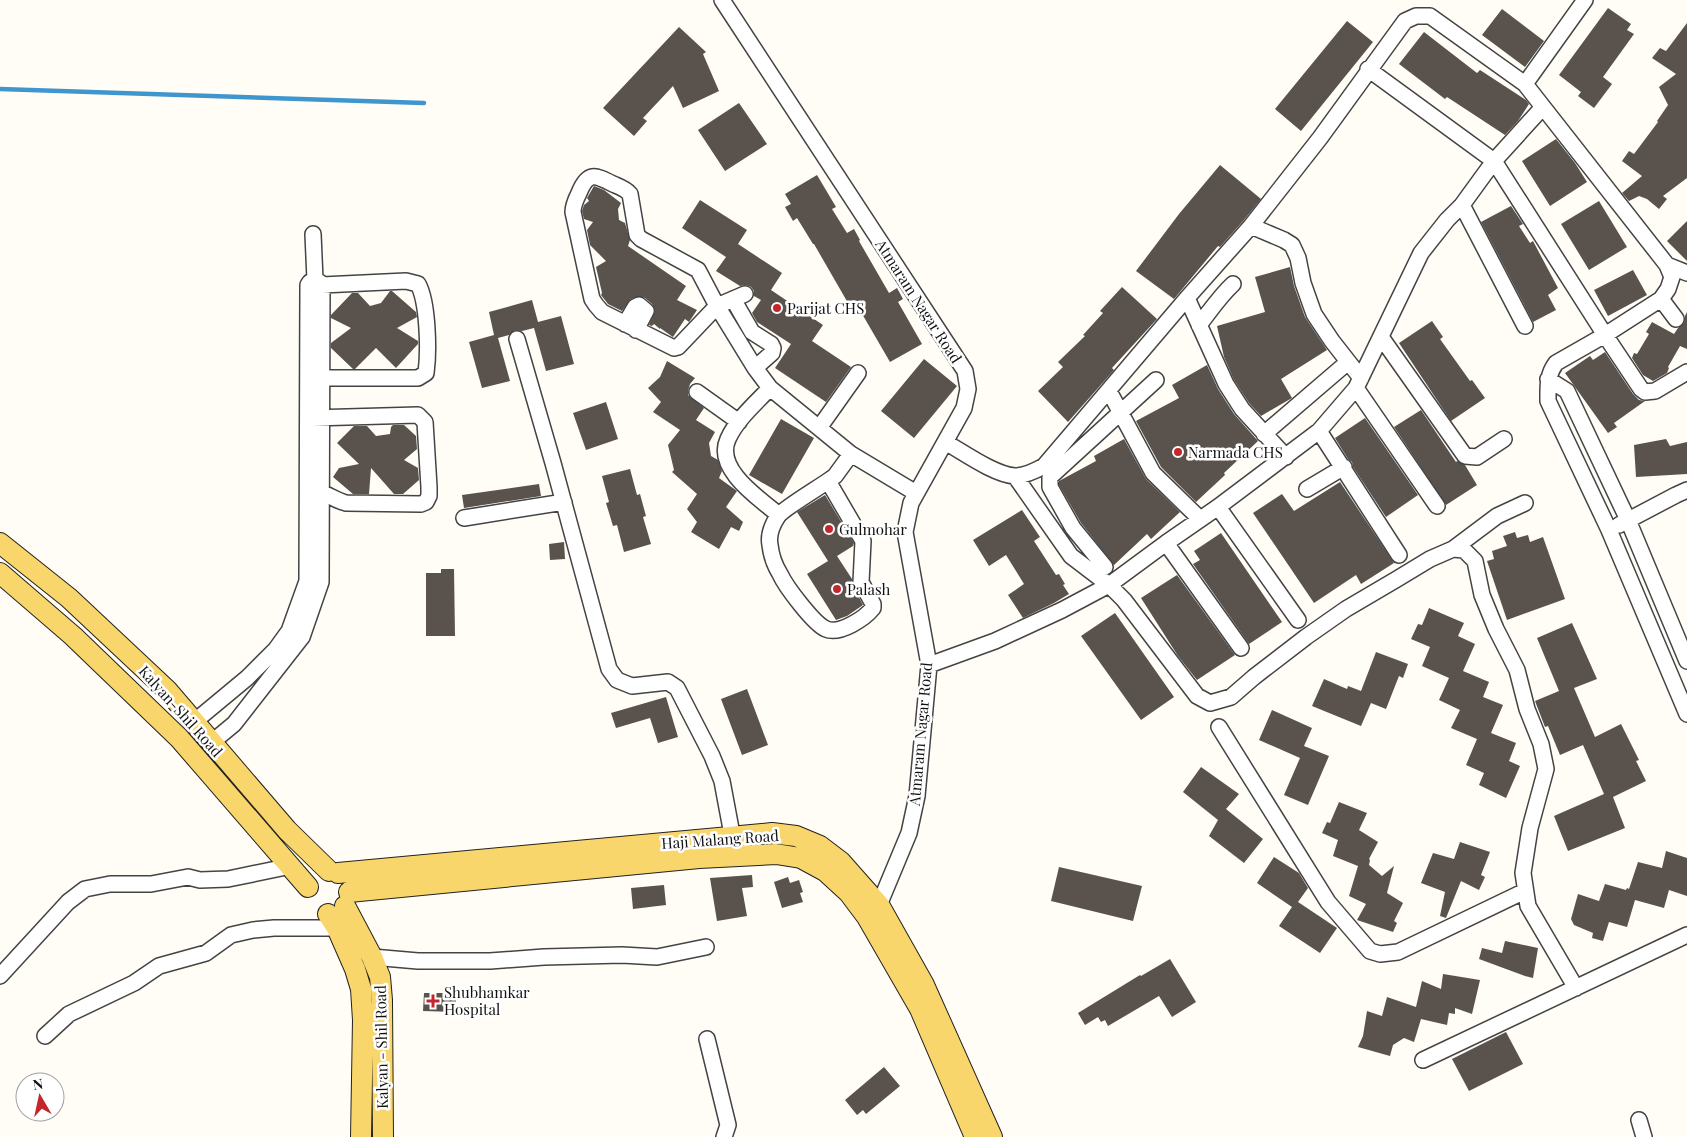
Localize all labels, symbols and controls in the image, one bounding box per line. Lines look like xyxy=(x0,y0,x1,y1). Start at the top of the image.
street label: Atmaram Nagar Road xyxy=(871,234,967,367)
place label: Parijat CHS xyxy=(787,298,864,318)
marker: Parijat CHS xyxy=(771,302,783,314)
place label: Narmada CHS xyxy=(1188,442,1283,462)
marker: Narmada CHS xyxy=(1172,446,1184,458)
place label: Gulmohar xyxy=(839,519,907,539)
marker: Gulmohar xyxy=(823,523,835,535)
place label: Palash xyxy=(847,579,891,599)
marker: Palash xyxy=(831,583,843,595)
street label: Kalyan-Shil Road xyxy=(135,661,228,761)
street label: Atmaram Nagar Road xyxy=(904,661,936,808)
street label: Haji Malang Road xyxy=(661,825,780,853)
place label: Shubhamkar Hospital xyxy=(444,982,530,1019)
street label: Kalyan - Shil Road xyxy=(370,985,392,1109)
marker: Shubhamkar Hospital xyxy=(426,994,440,1008)
north arrow xyxy=(15,1072,65,1122)
text: N xyxy=(31,1073,44,1094)

